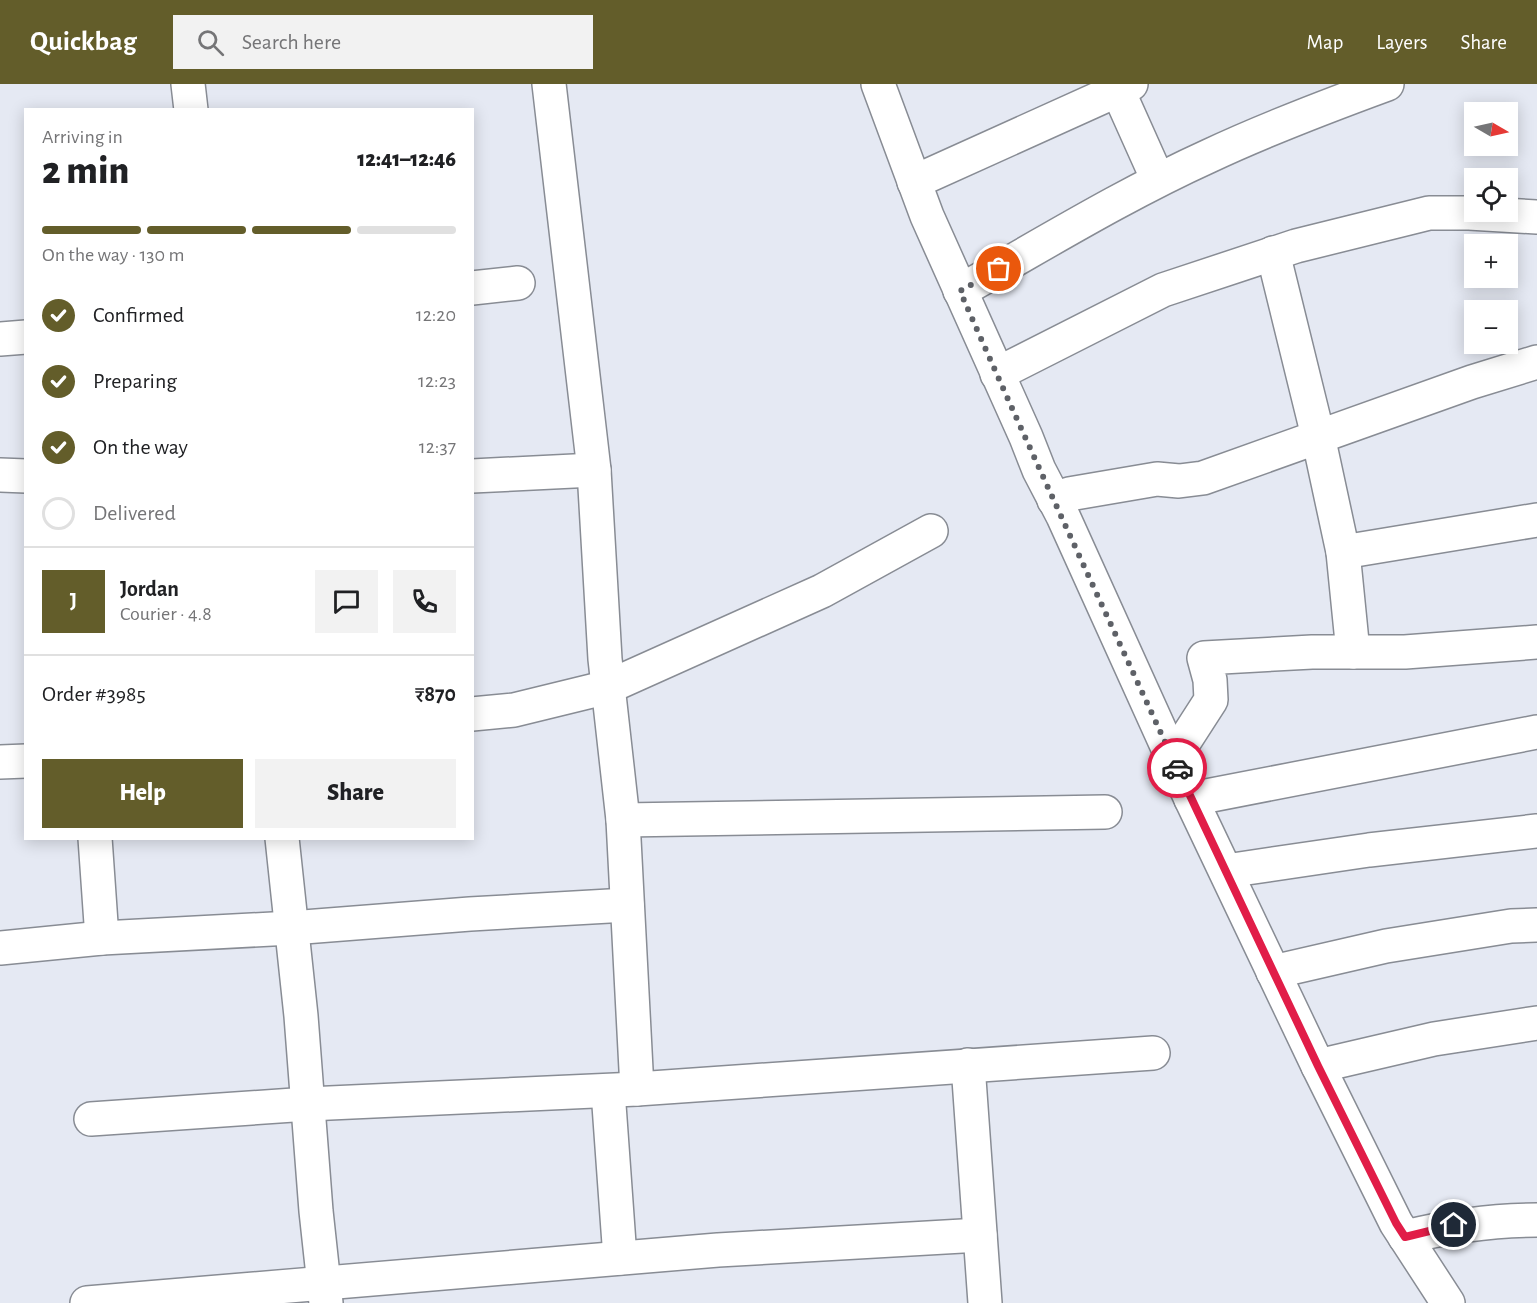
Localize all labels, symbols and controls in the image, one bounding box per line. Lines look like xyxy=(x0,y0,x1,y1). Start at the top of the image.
search box xyxy=(173,15,593,69)
icon: search xyxy=(194,26,227,59)
text: Quickbag xyxy=(30,28,137,56)
text: Search here xyxy=(242,31,341,53)
text: Map xyxy=(1307,32,1343,53)
text: Layers xyxy=(1376,32,1427,53)
text: Share xyxy=(1460,32,1507,53)
north arrow xyxy=(1464,102,1518,156)
map controls xyxy=(1464,102,1518,354)
text: Arriving in xyxy=(42,127,123,147)
text: 12:41–12:46 xyxy=(357,148,456,170)
text: 2 min xyxy=(42,152,129,191)
button: locate xyxy=(1464,168,1518,222)
button: + xyxy=(1464,234,1518,288)
pin xyxy=(973,243,1024,294)
text: On the way · 130 m xyxy=(42,245,184,265)
icon: bag xyxy=(982,252,1015,285)
icon: check xyxy=(42,299,75,332)
button: − xyxy=(1464,300,1518,354)
text: Confirmed xyxy=(93,304,184,326)
text: 12:20 xyxy=(416,305,456,325)
icon: check xyxy=(42,365,75,398)
text: Preparing xyxy=(93,370,177,392)
text: 12:23 xyxy=(418,371,456,391)
icon: check xyxy=(42,431,75,464)
text: On the way xyxy=(93,436,188,458)
text: 12:37 xyxy=(419,437,456,457)
text: Delivered xyxy=(93,502,176,524)
button: chat xyxy=(315,570,378,633)
button: phone xyxy=(393,570,456,633)
text: Jordan xyxy=(120,578,179,600)
text: J xyxy=(70,590,77,612)
text: Courier · 4.8 xyxy=(120,604,212,624)
text: Order #3985 xyxy=(42,683,146,705)
text: ₹870 xyxy=(415,683,456,705)
courier xyxy=(1147,738,1207,798)
icon: car xyxy=(1161,752,1194,785)
button: Help xyxy=(42,759,243,828)
button: Share xyxy=(255,759,456,828)
pin xyxy=(1428,1199,1479,1250)
icon: home xyxy=(1437,1208,1470,1241)

